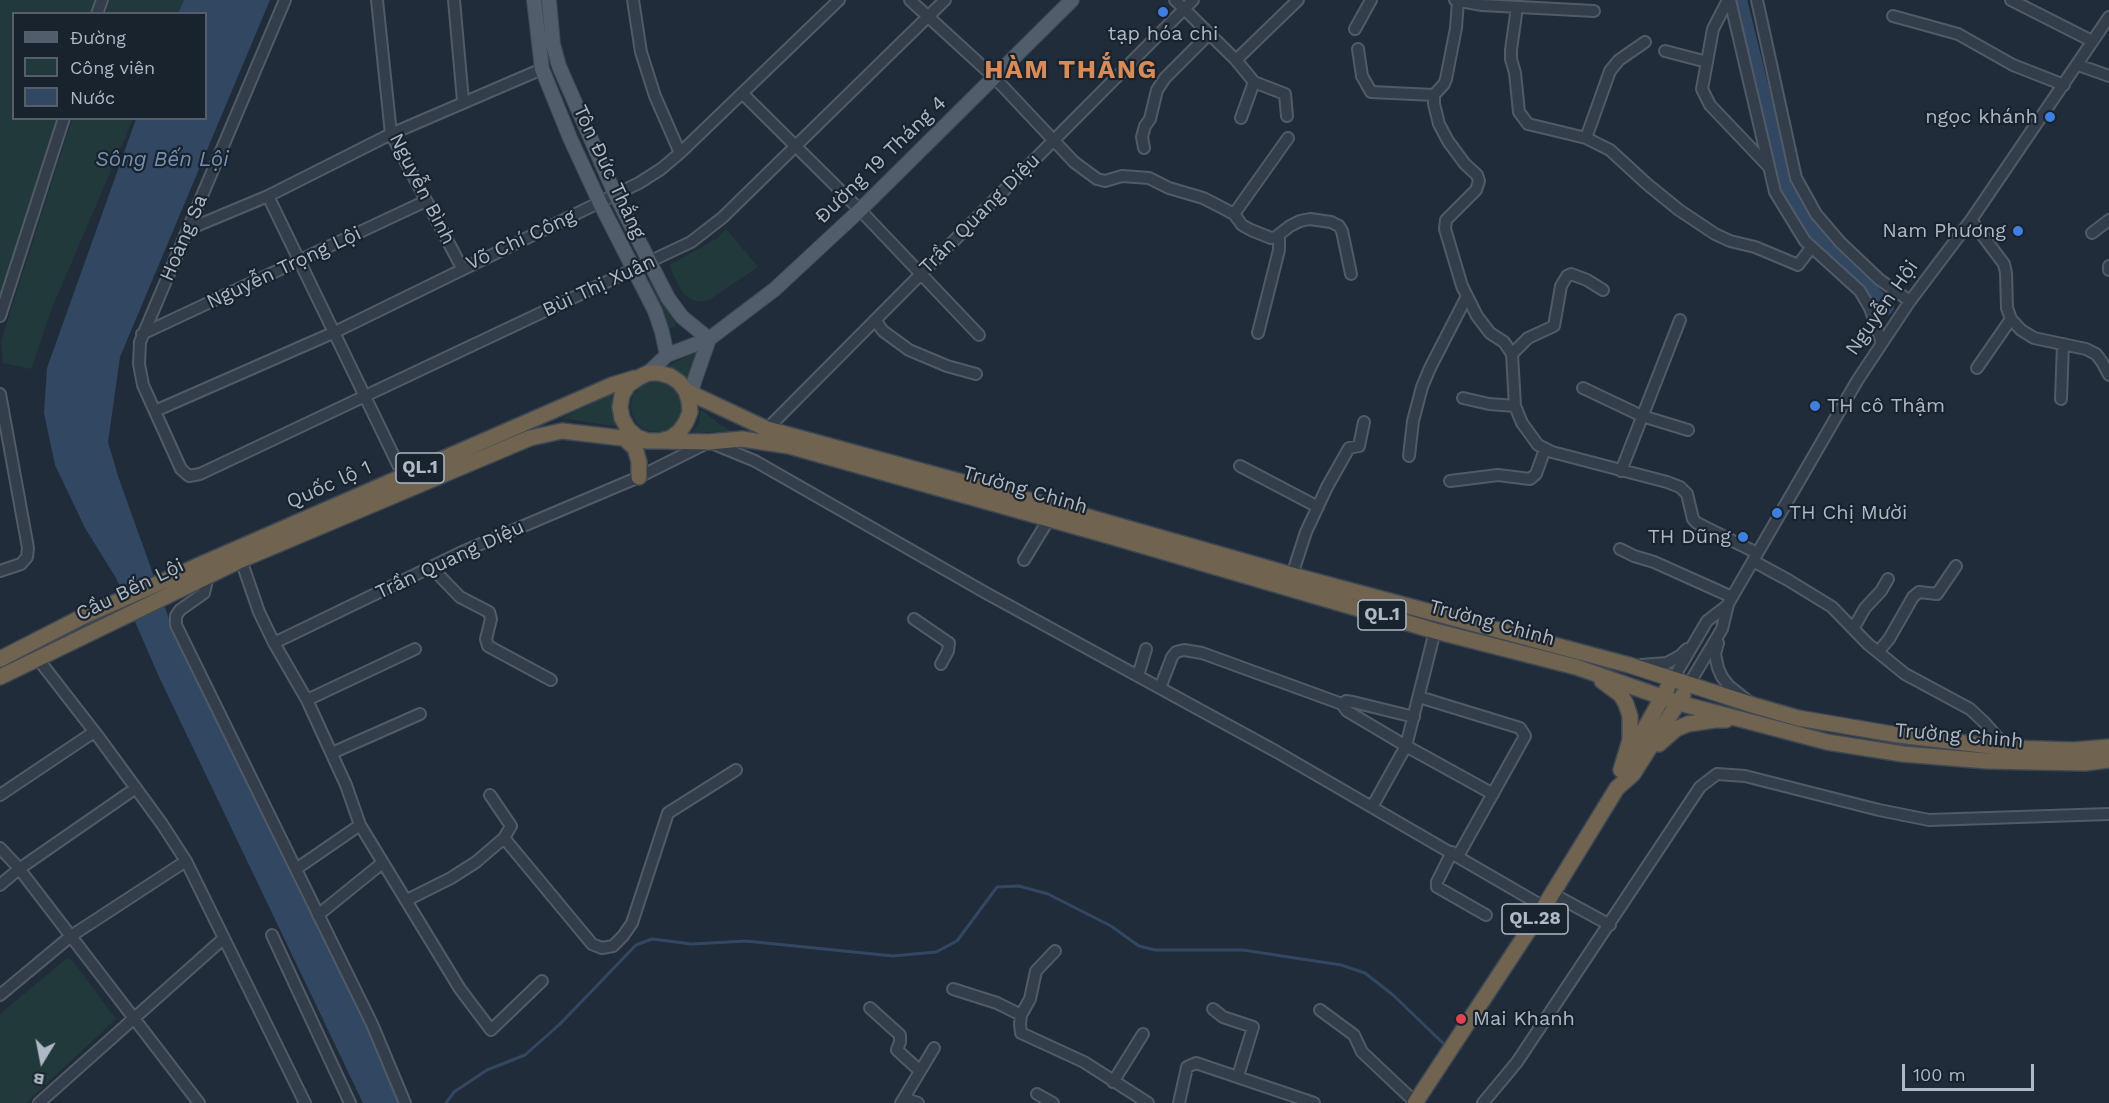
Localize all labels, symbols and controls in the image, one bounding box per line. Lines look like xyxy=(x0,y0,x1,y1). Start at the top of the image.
marker: tạp hóa chi xyxy=(1156,5,1170,19)
legend xyxy=(12,12,207,120)
place label: tạp hóa chi xyxy=(1108,22,1218,46)
text: Đường xyxy=(70,27,126,48)
district label: HÀM THẮNG xyxy=(984,54,1158,86)
text: Công viên xyxy=(70,57,155,78)
text: Nước xyxy=(70,87,115,108)
street label: Đường 19 Tháng 4 xyxy=(810,91,952,229)
street label: Tôn Đức Thắng xyxy=(568,101,650,243)
place label: ngọc khánh xyxy=(1925,105,2038,129)
marker: ngọc khánh xyxy=(2043,110,2057,124)
street label: Nguyễn Bình xyxy=(384,129,460,249)
water label: Sông Bến Lội xyxy=(95,147,229,173)
street label: Trần Quang Diệu xyxy=(915,149,1045,279)
street label: Hoàng Sa xyxy=(155,191,213,285)
street label: Võ Chí Công xyxy=(463,204,579,276)
place label: Nam Phương xyxy=(1882,219,2006,243)
street label: Nguyễn Trọng Lội xyxy=(203,222,365,314)
marker: Nam Phương xyxy=(2011,224,2025,238)
street label: Bùi Thị Xuân xyxy=(539,249,659,323)
street label: Nguyễn Hội xyxy=(1841,256,1923,360)
place label: TH cô Thậm xyxy=(1827,394,1945,418)
marker: TH cô Thậm xyxy=(1808,399,1822,413)
road number: QL.1 xyxy=(396,453,444,483)
street label: Quốc lộ 1 xyxy=(283,456,375,514)
street label: Trường Chinh xyxy=(960,461,1090,519)
place label: TH Chị Mười xyxy=(1789,501,1907,525)
marker: TH Chị Mười xyxy=(1770,506,1784,520)
street label: Trần Quang Diệu xyxy=(372,515,528,605)
place label: TH Dũng xyxy=(1648,525,1731,549)
marker: TH Dũng xyxy=(1736,530,1750,544)
street label: Cầu Bến Lội xyxy=(72,554,188,626)
street label: Trường Chinh xyxy=(1426,595,1558,651)
road number: QL.1 xyxy=(1358,600,1406,630)
street label: Trường Chinh xyxy=(1894,718,2024,754)
road number: QL.28 xyxy=(1502,904,1568,934)
place label: Mai Khanh xyxy=(1473,1007,1575,1031)
marker: Mai Khanh xyxy=(1454,1012,1468,1026)
north arrow xyxy=(12,1031,72,1091)
scale bar xyxy=(1905,1052,2037,1090)
text: 100 m xyxy=(1913,1064,1966,1085)
text: B xyxy=(32,1069,46,1090)

